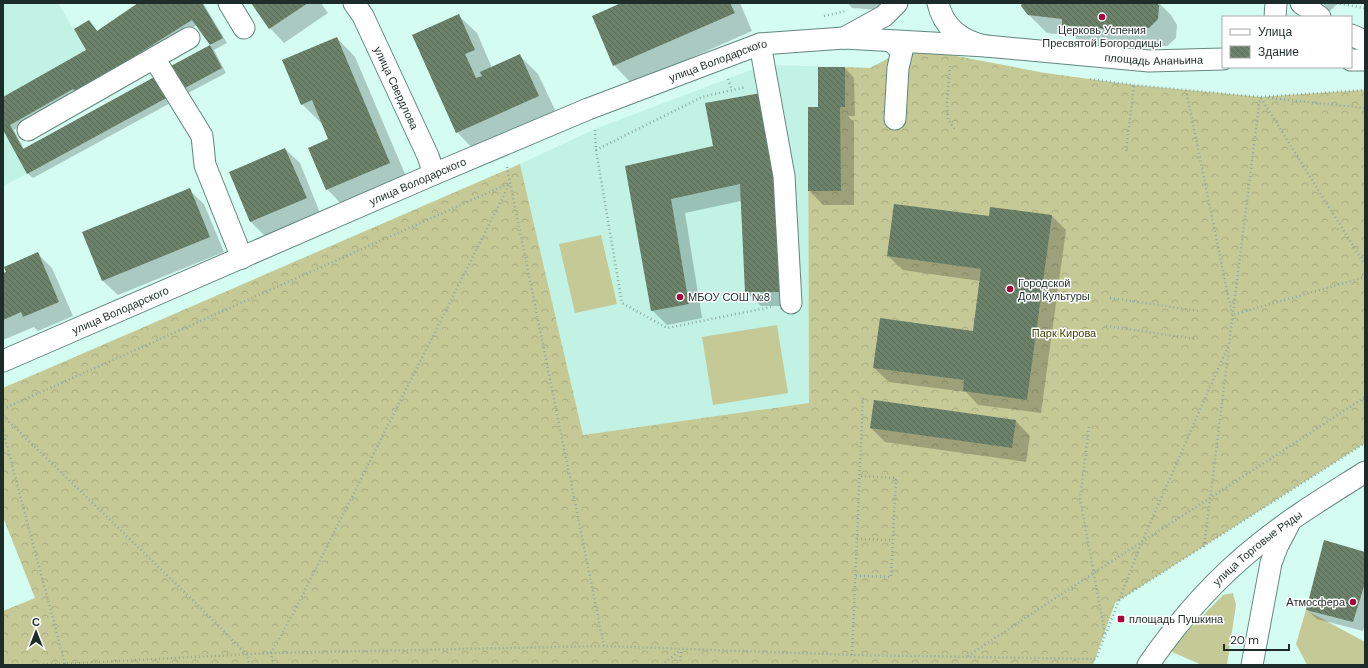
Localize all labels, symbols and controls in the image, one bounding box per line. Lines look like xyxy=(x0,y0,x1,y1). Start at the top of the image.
marker: Церковь Успения Пресвятой Богородицы xyxy=(1097,12,1107,22)
legend xyxy=(1222,16,1352,68)
place label: Церковь Успения Пресвятой Богородицы xyxy=(1042,23,1162,50)
text: Улица xyxy=(1258,24,1292,40)
street label: улица Володарского xyxy=(667,37,768,85)
street label: улица Свердлова xyxy=(371,44,422,132)
text: Здание xyxy=(1258,44,1299,60)
street label: площадь Ананьина xyxy=(1104,50,1204,68)
street label: улица Володарского xyxy=(367,154,468,208)
place label: Городской Дом Культуры xyxy=(1018,276,1090,303)
street label: улица Володарского xyxy=(70,283,171,337)
marker: Городской Дом Культуры xyxy=(1005,284,1015,294)
place label: МБОУ СОШ №8 xyxy=(688,290,770,304)
marker: МБОУ СОШ №8 xyxy=(675,292,685,302)
park label: Парк Кирова xyxy=(1032,326,1097,340)
street label: улица Торговые Ряды xyxy=(1210,507,1305,589)
place label: Атмосфера xyxy=(1286,595,1346,609)
marker: Атмосфера xyxy=(1348,597,1358,607)
north arrow xyxy=(16,612,56,652)
place label: площадь Пушкина xyxy=(1129,612,1224,626)
marker: площадь Пушкина xyxy=(1116,614,1126,624)
text: С xyxy=(32,615,40,629)
scale bar xyxy=(1224,626,1289,652)
text: 20 m xyxy=(1230,632,1259,648)

